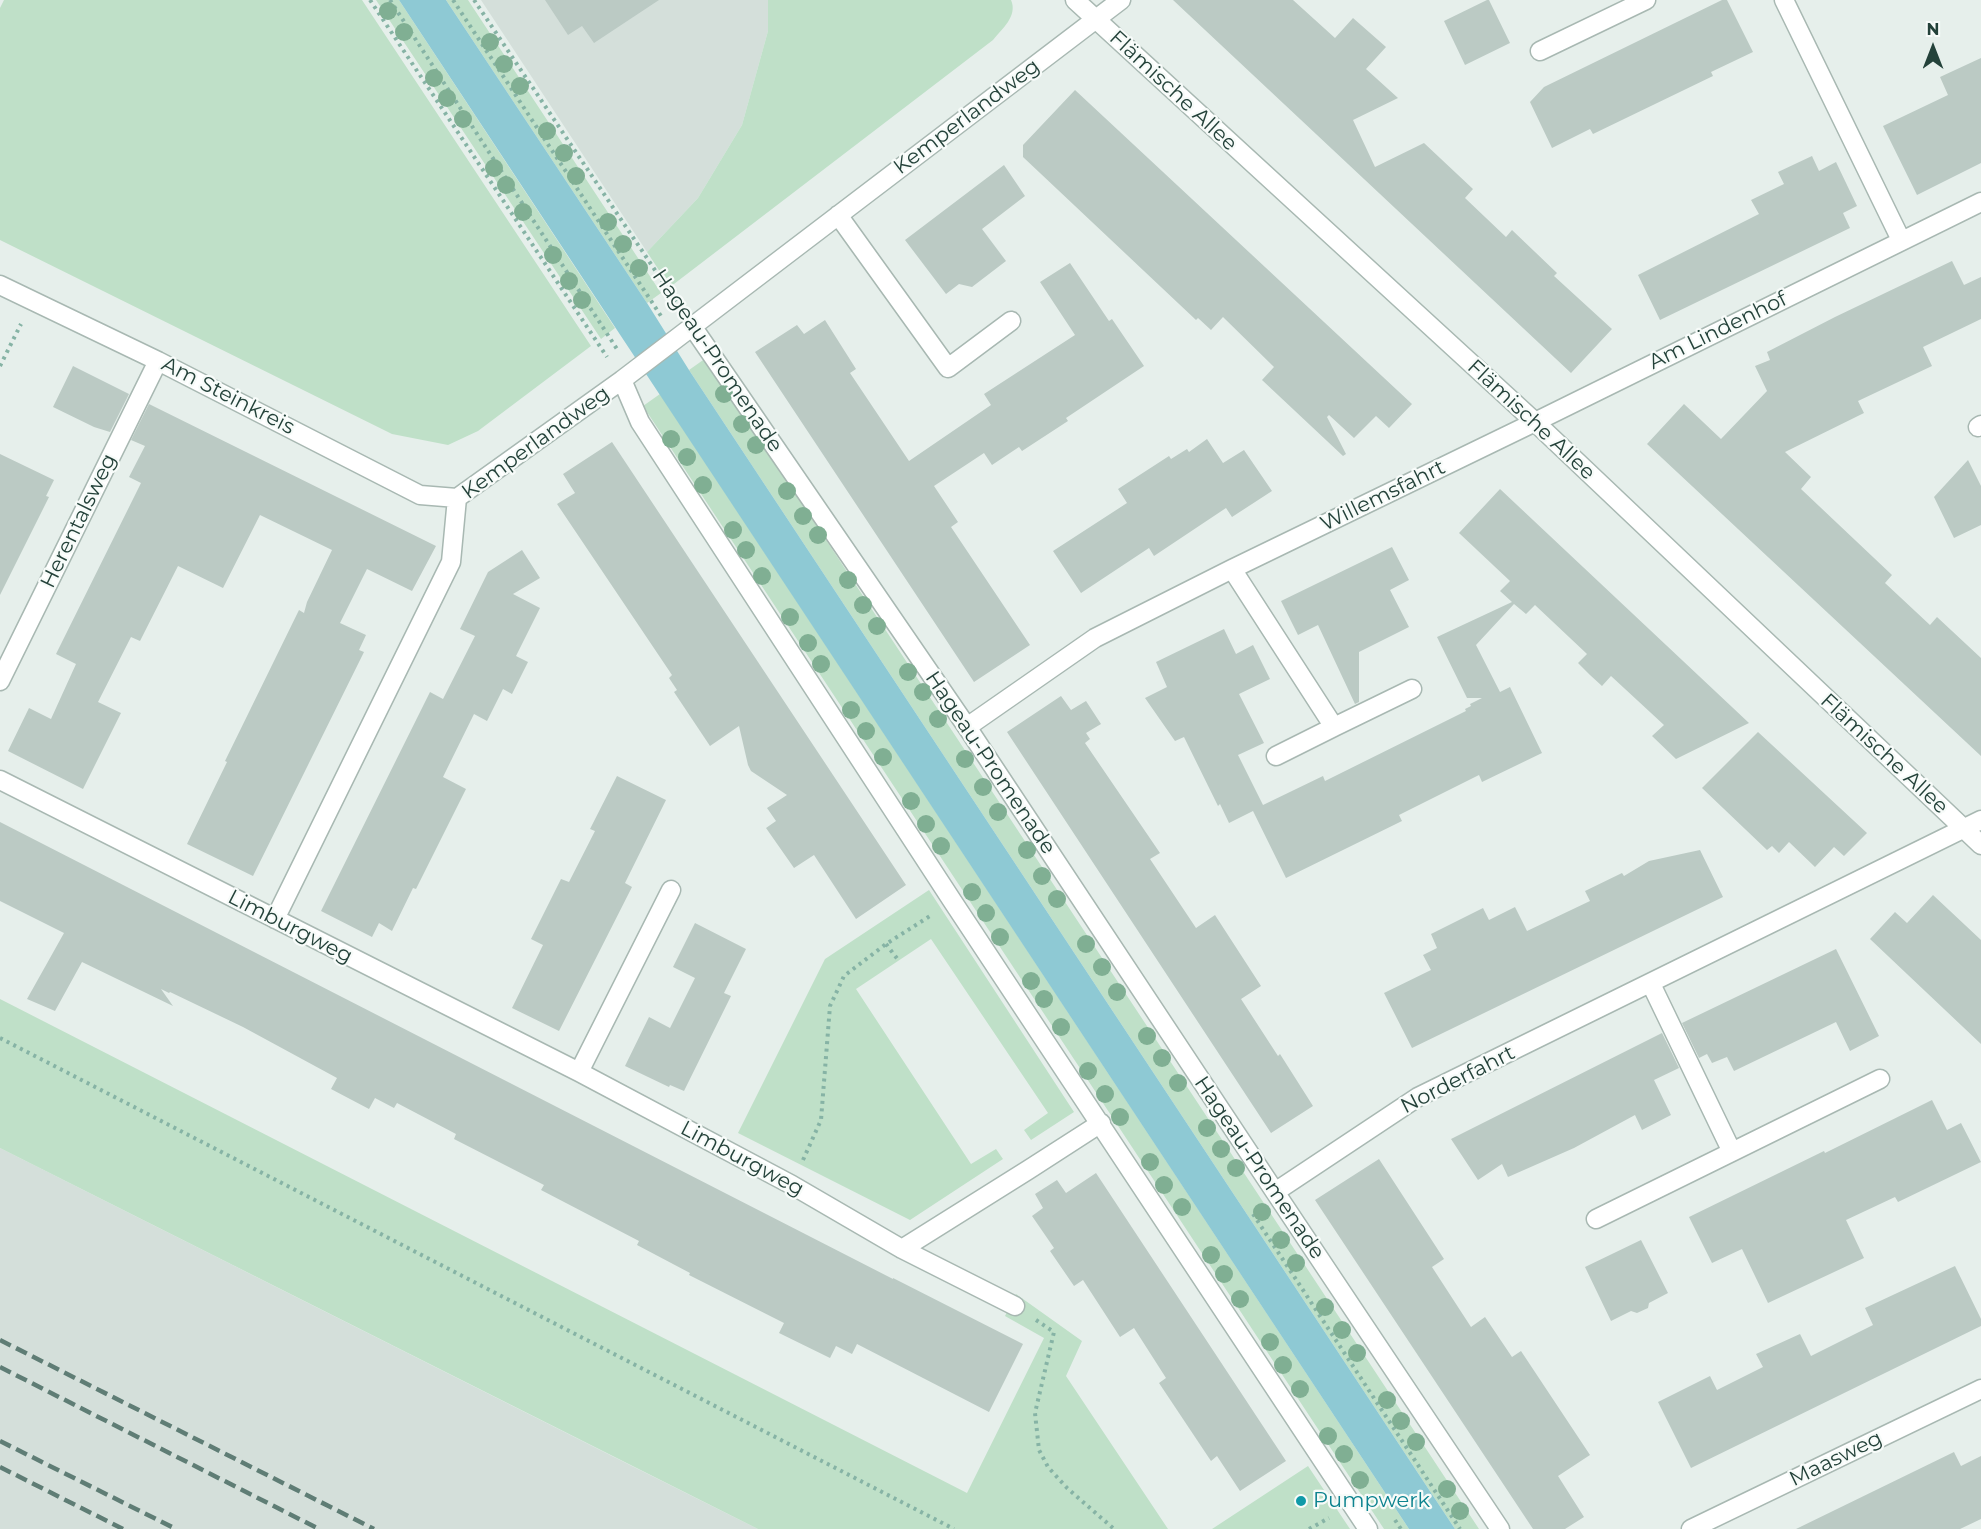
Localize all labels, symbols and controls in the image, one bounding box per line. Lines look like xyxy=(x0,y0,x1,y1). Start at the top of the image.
north arrow xyxy=(1903,18,1963,78)
text: N xyxy=(1927,20,1939,39)
street label: Flämische Allee xyxy=(1104,25,1242,157)
street label: Kemperlandweg xyxy=(889,54,1045,180)
street label: Hageau-Promenade xyxy=(646,265,788,457)
street label: Am Lindenhof xyxy=(1645,287,1791,375)
street label: Am Steinkreis xyxy=(157,352,299,440)
street label: Flämische Allee xyxy=(1462,354,1600,486)
street label: Kemperlandweg xyxy=(457,381,615,505)
street label: Herentalsweg xyxy=(36,450,122,592)
street label: Willemsfahrt xyxy=(1316,455,1450,537)
street label: Hageau-Promenade xyxy=(919,667,1061,859)
street label: Flämische Allee xyxy=(1815,688,1953,820)
street label: Limburgweg xyxy=(224,885,356,969)
street label: Norderfahrt xyxy=(1397,1041,1519,1119)
street label: Hageau-Promenade xyxy=(1188,1072,1330,1264)
street label: Limburgweg xyxy=(676,1116,808,1202)
street label: Maasweg xyxy=(1785,1426,1887,1492)
place label: Pumpwerk xyxy=(1313,1488,1430,1514)
marker: Pumpwerk xyxy=(1294,1494,1308,1508)

